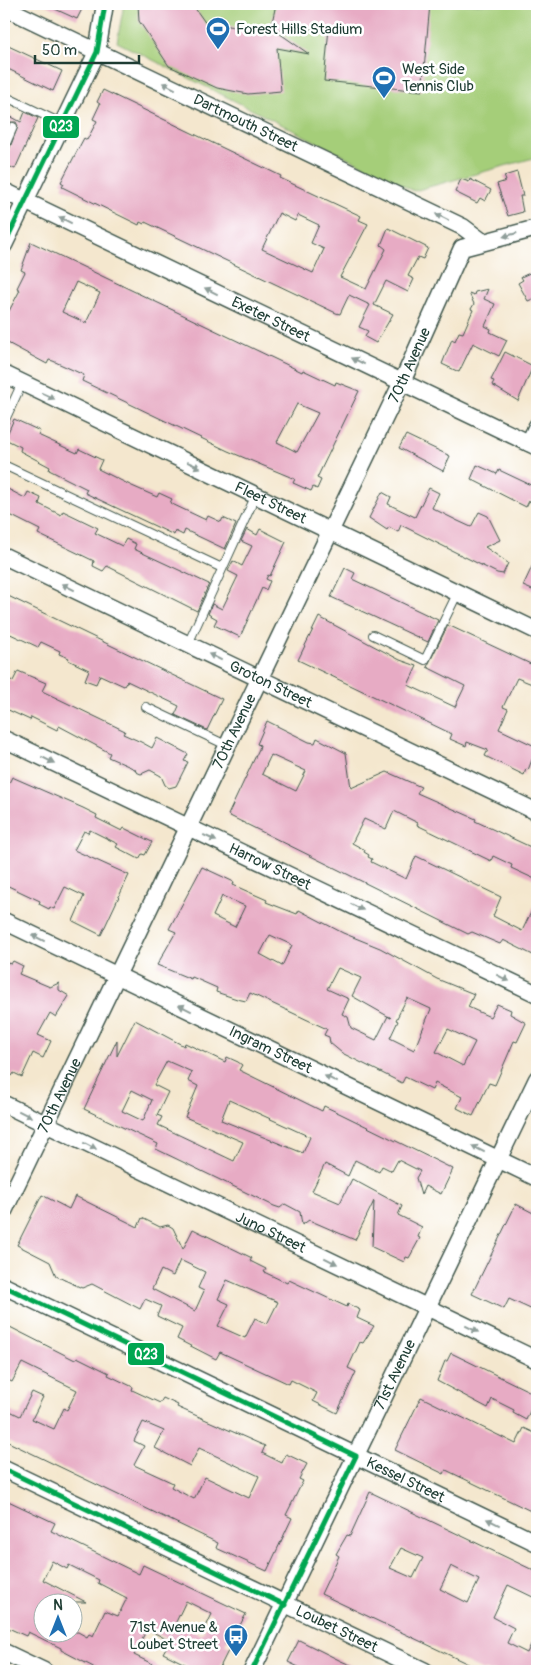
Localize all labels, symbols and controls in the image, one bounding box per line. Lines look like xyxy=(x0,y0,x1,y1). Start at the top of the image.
sports icon: Forest Hills Stadium xyxy=(205,16,231,50)
place label: Forest Hills Stadium xyxy=(236,20,362,39)
scale bar xyxy=(35,32,139,64)
text: 50 m xyxy=(42,41,77,60)
place label: West Side Tennis Club xyxy=(402,60,474,96)
sports icon: West Side Tennis Club xyxy=(371,65,397,99)
one-way arrow xyxy=(162,82,176,90)
street label: Dartmouth Street xyxy=(190,90,302,157)
line badge: Q23 xyxy=(42,115,80,139)
text: Q23 xyxy=(49,118,73,135)
one-way arrow xyxy=(435,212,449,220)
one-way arrow xyxy=(58,216,72,224)
one-way arrow xyxy=(503,232,518,240)
one-way arrow xyxy=(204,287,218,295)
street label: Exeter Street xyxy=(228,293,314,347)
street label: 70th Avenue xyxy=(384,324,435,406)
one-way arrow xyxy=(351,357,365,365)
one-way arrow xyxy=(41,392,55,400)
one-way arrow xyxy=(187,461,202,470)
street label: Fleet Street xyxy=(231,478,310,529)
one-way arrow xyxy=(61,583,75,591)
one-way arrow xyxy=(208,653,222,661)
street label: Groton Street xyxy=(226,657,316,713)
street label: 70th Avenue xyxy=(209,691,261,772)
one-way arrow xyxy=(41,756,55,764)
one-way arrow xyxy=(203,834,217,842)
street label: Harrow Street xyxy=(226,839,315,895)
one-way arrow xyxy=(350,904,364,912)
one-way arrow xyxy=(31,934,45,942)
one-way arrow xyxy=(496,974,510,982)
one-way arrow xyxy=(177,1004,192,1012)
street label: Ingram Street xyxy=(226,1022,316,1079)
street label: 70th Avenue xyxy=(34,1055,86,1136)
one-way arrow xyxy=(324,1074,338,1082)
one-way arrow xyxy=(18,1111,32,1119)
one-way arrow xyxy=(83,1142,97,1150)
one-way arrow xyxy=(470,1145,485,1153)
street label: Juno Street xyxy=(232,1208,310,1258)
one-way arrow xyxy=(324,1257,338,1265)
one-way arrow xyxy=(464,1325,479,1333)
street label: 71st Avenue xyxy=(370,1336,420,1413)
line badge: Q23 xyxy=(127,1342,165,1366)
text: Q23 xyxy=(134,1346,158,1363)
street label: Kessel Street xyxy=(363,1453,449,1508)
one-way arrow xyxy=(486,1517,500,1525)
north arrow xyxy=(32,1592,82,1642)
text: N xyxy=(53,1597,63,1614)
street label: Loubet Street xyxy=(292,1601,382,1657)
place label: 71st Avenue & Loubet Street xyxy=(129,1618,219,1654)
bus stop icon: 71st Avenue & Loubet Street xyxy=(223,1623,249,1657)

